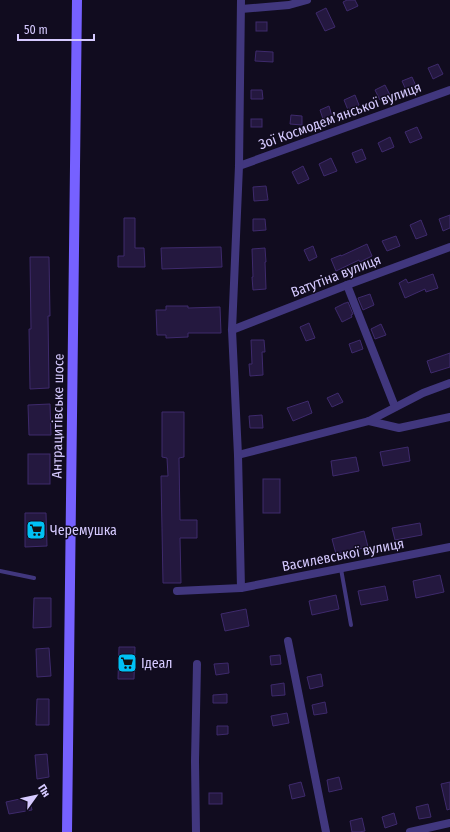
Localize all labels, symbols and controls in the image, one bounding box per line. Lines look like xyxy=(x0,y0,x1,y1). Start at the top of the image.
scale bar xyxy=(18,16,94,42)
text: 50 m xyxy=(24,23,48,37)
street label: Зої Космодем’янської вулиця xyxy=(256,79,424,153)
street label: Ватутіна вулиця xyxy=(289,251,383,301)
street label: Антрацитівське шосе xyxy=(48,353,68,479)
supermarket icon: Черемушка xyxy=(25,519,47,541)
place label: Черемушка xyxy=(50,522,117,539)
street label: Василевської вулиця xyxy=(280,535,406,575)
supermarket icon: Ідеал xyxy=(116,652,138,674)
place label: Ідеал xyxy=(141,655,173,672)
north arrow xyxy=(16,776,56,816)
text: Пн xyxy=(35,782,53,800)

